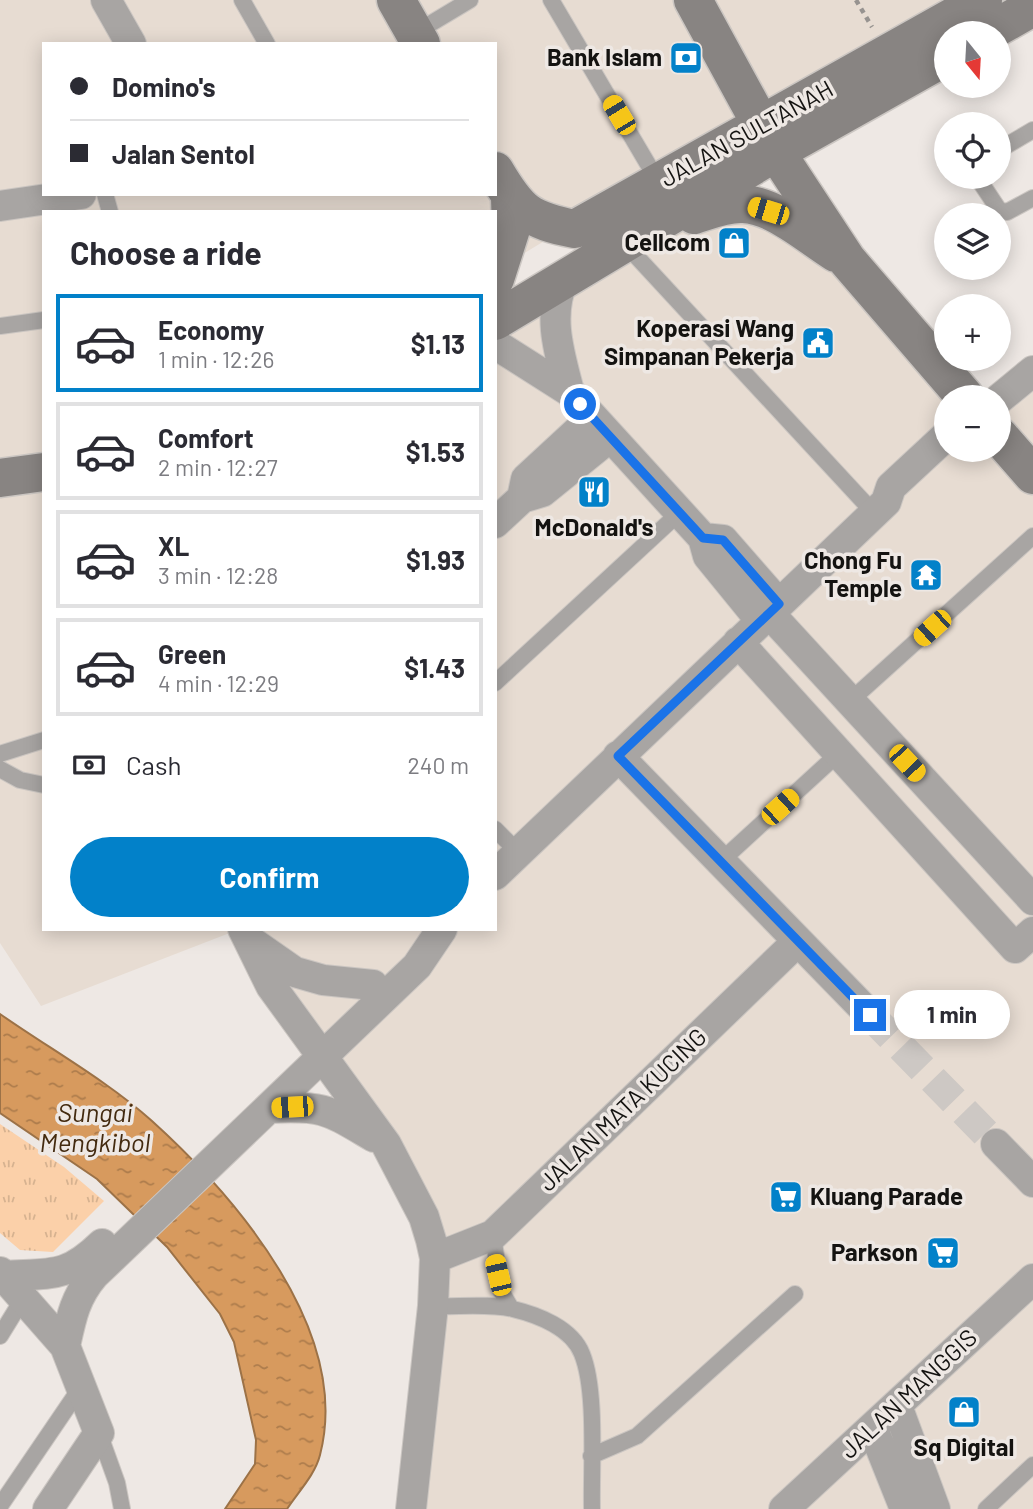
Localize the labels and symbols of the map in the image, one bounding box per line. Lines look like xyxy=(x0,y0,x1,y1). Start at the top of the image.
north arrow xyxy=(934,21,1012,98)
bank icon: Bank Islam xyxy=(667,39,705,77)
place label: Bank Islam xyxy=(547,42,662,71)
street label: JALAN SULTANAH xyxy=(655,73,838,192)
car xyxy=(600,92,639,138)
car xyxy=(745,195,792,227)
shop icon: Cellcom xyxy=(715,224,753,262)
place label: Cellcom xyxy=(624,227,710,256)
place label: Koperasi Wang Simpanan Pekerja xyxy=(604,313,794,370)
public building icon: Koperasi Wang Simpanan Pekerja xyxy=(799,324,837,362)
route start xyxy=(564,388,596,420)
restaurant icon: McDonald's xyxy=(575,473,613,511)
place label: McDonald's xyxy=(534,512,654,541)
place label: Chong Fu Temple xyxy=(804,545,902,602)
temple icon: Chong Fu Temple xyxy=(907,556,945,594)
car xyxy=(910,606,955,650)
car xyxy=(885,740,930,786)
car xyxy=(758,785,803,829)
callout: 1 min xyxy=(894,990,1010,1040)
route end xyxy=(854,999,886,1031)
street label: JALAN MATA KUCING xyxy=(532,1021,712,1196)
car xyxy=(271,1095,314,1119)
water label: Sungai Mengkibol xyxy=(40,1096,151,1157)
supermarket icon: Kluang Parade xyxy=(767,1178,805,1216)
place label: Kluang Parade xyxy=(810,1181,963,1210)
supermarket icon: Parkson xyxy=(924,1234,962,1272)
place label: Parkson xyxy=(831,1237,918,1266)
car xyxy=(484,1252,513,1298)
street label: JALAN MANGGIS xyxy=(834,1322,982,1464)
shop icon: Sq Digital xyxy=(945,1393,983,1431)
place label: Sq Digital xyxy=(914,1432,1014,1461)

